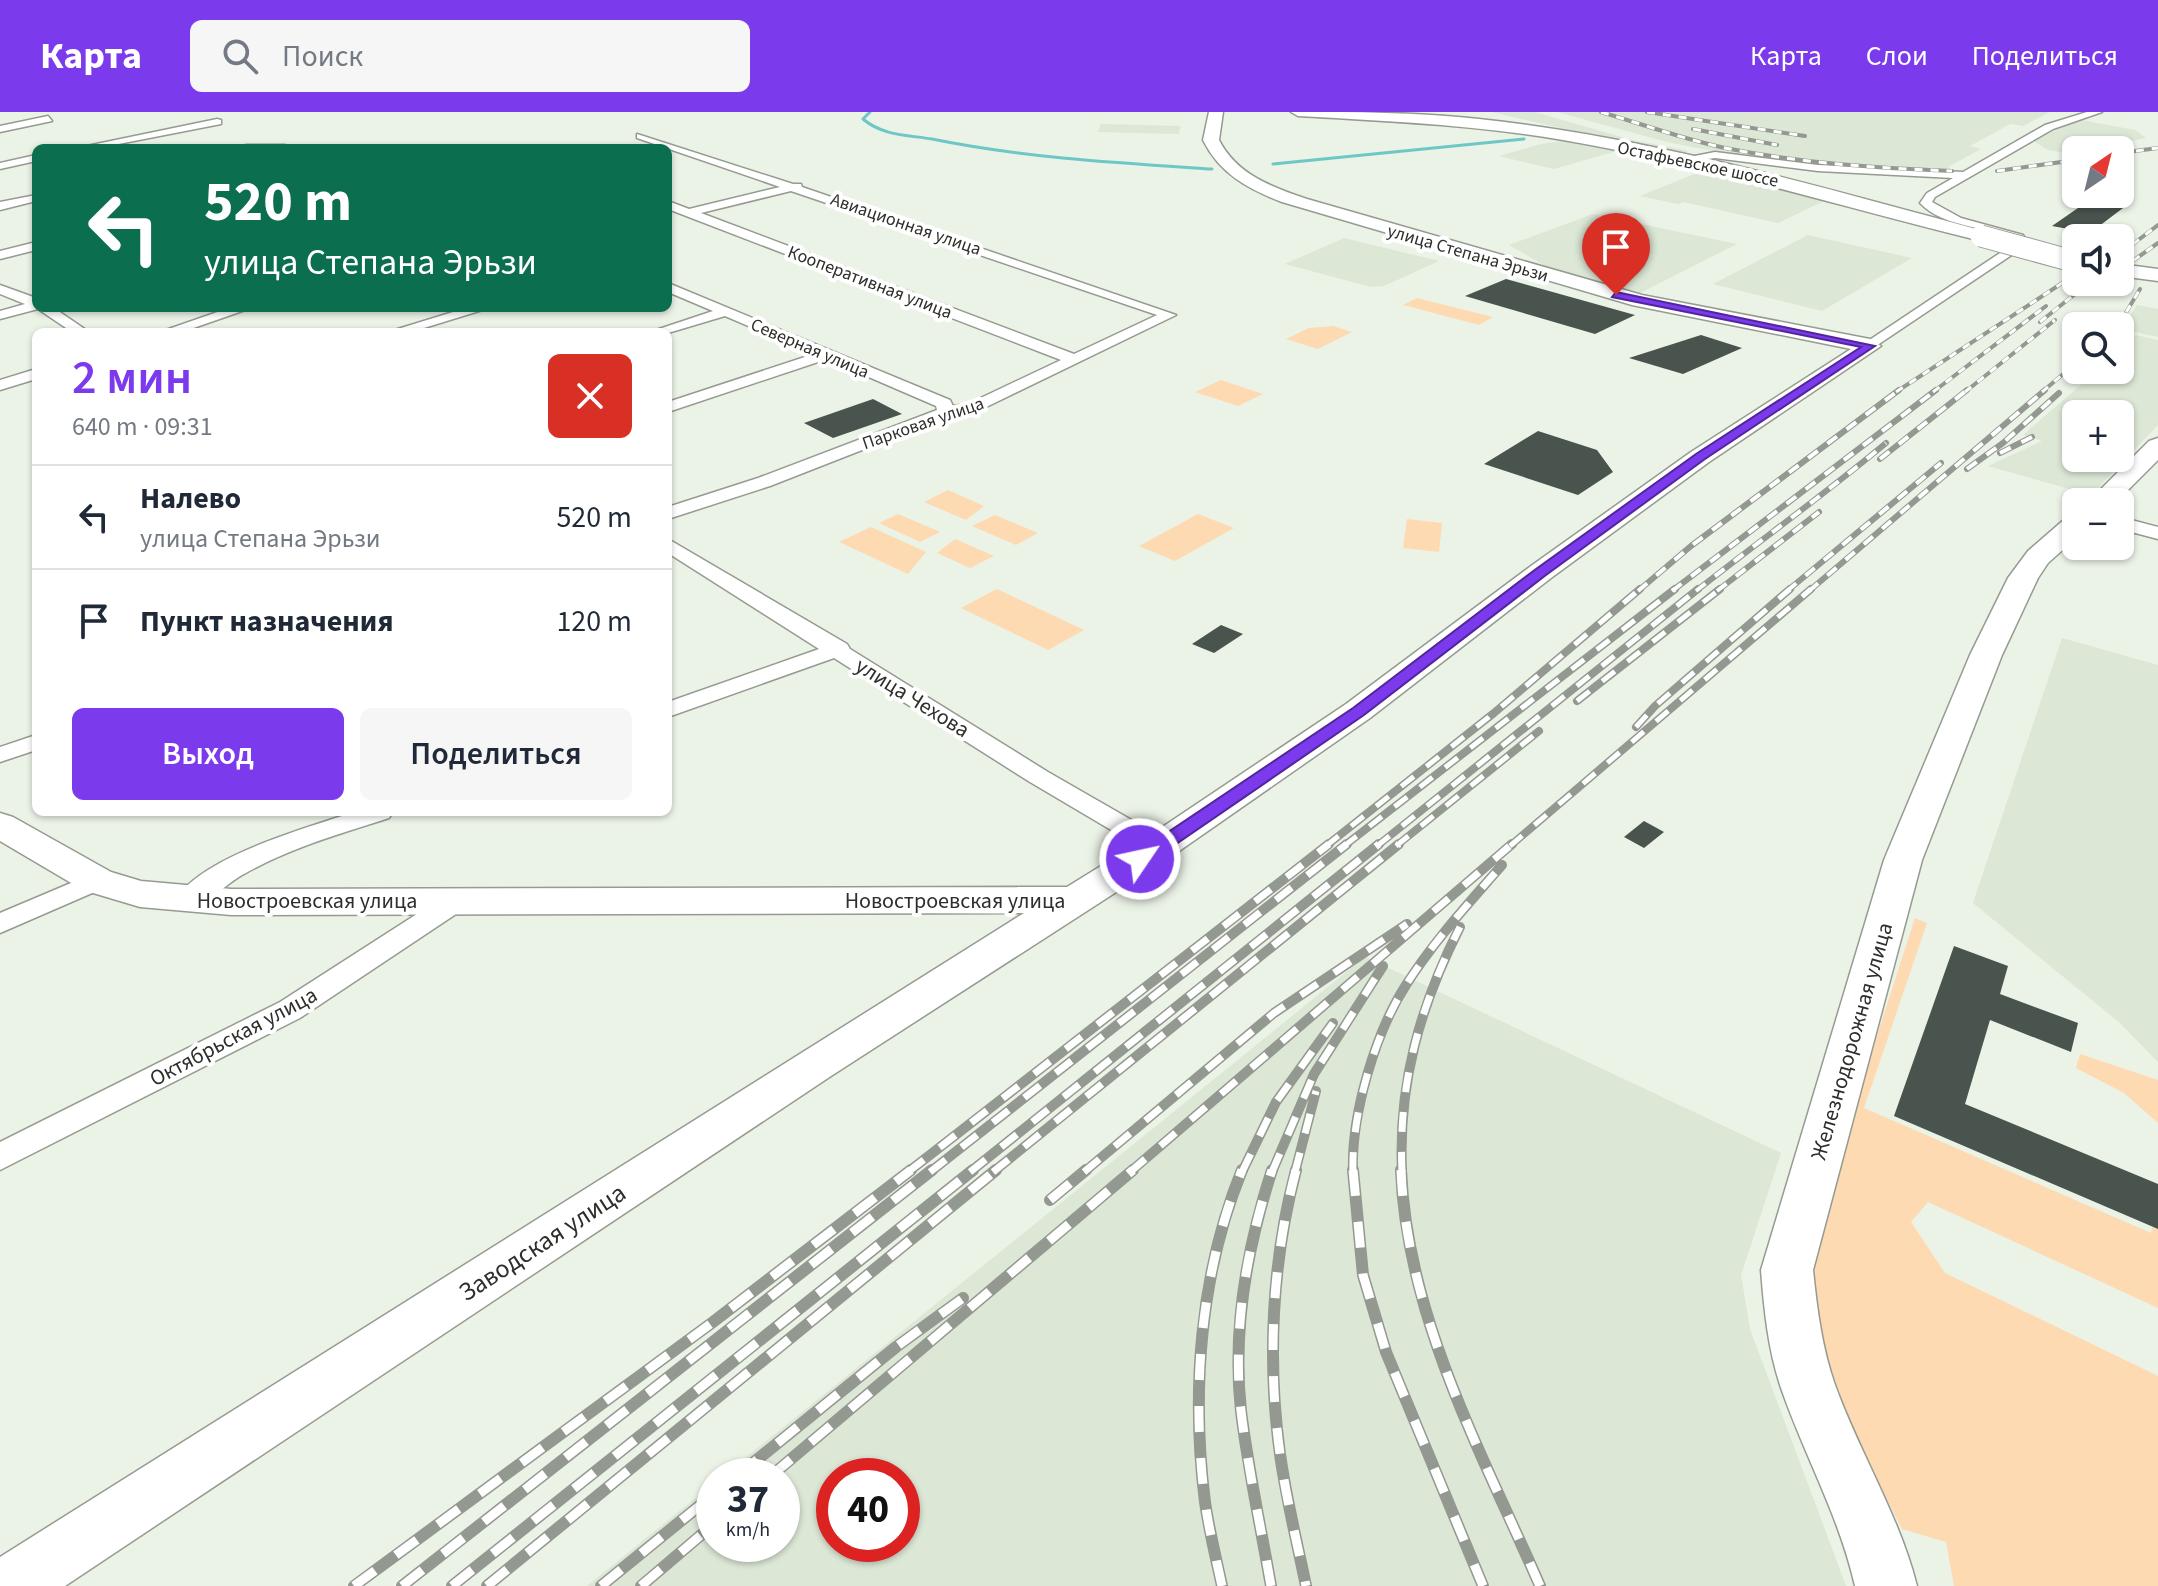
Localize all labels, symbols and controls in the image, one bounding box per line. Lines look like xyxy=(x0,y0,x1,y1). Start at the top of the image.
search box xyxy=(190,20,750,92)
text: Карта xyxy=(40,29,142,83)
icon: search xyxy=(218,34,262,78)
text: Поиск xyxy=(282,35,363,78)
text: Карта xyxy=(1750,36,1822,76)
text: Слои xyxy=(1866,36,1928,76)
text: Поделиться xyxy=(1972,36,2118,76)
street label: Остафьевское шоссе xyxy=(1615,135,1781,194)
north arrow xyxy=(2062,136,2134,208)
map controls xyxy=(2062,136,2134,560)
text: 520 m xyxy=(204,163,352,242)
icon: left xyxy=(72,176,176,280)
street label: Авиационная улица xyxy=(827,187,984,262)
pin xyxy=(1582,213,1650,295)
street label: улица Степана Эрьзи xyxy=(1384,219,1551,288)
button: sound xyxy=(2062,224,2134,296)
icon: arrive xyxy=(1594,225,1638,269)
text: улица Степана Эрьзи xyxy=(204,237,537,288)
street label: Кооперативная улица xyxy=(784,240,956,325)
street label: Северная улица xyxy=(747,312,873,385)
button: search xyxy=(2062,312,2134,384)
text: 2 мин xyxy=(72,344,192,412)
button: close xyxy=(548,354,632,438)
street label: Парковая улица xyxy=(859,391,987,456)
button: + xyxy=(2062,400,2134,472)
text: 640 m · 09:31 xyxy=(72,408,213,445)
text: Налево xyxy=(140,477,241,520)
button: − xyxy=(2062,488,2134,560)
icon: left xyxy=(72,495,116,539)
text: 520 m xyxy=(556,496,632,539)
text: улица Степана Эрьзи xyxy=(140,520,380,557)
icon: arrive xyxy=(72,599,116,643)
text: Пункт назначения xyxy=(140,600,394,643)
text: 120 m xyxy=(556,600,632,643)
street label: улица Чехова xyxy=(849,650,976,746)
button: Выход xyxy=(72,708,344,800)
button: Поделиться xyxy=(360,708,632,800)
position arrow xyxy=(1098,817,1182,901)
street label: Новостроевская улица xyxy=(197,885,417,917)
street label: Новостроевская улица xyxy=(845,885,1065,917)
street label: Железнодорожная улица xyxy=(1803,919,1901,1164)
street label: Октябрьская улица xyxy=(144,979,323,1095)
street label: Заводская улица xyxy=(451,1174,633,1310)
speed limit sign: 40 xyxy=(816,1458,920,1562)
text: 37 xyxy=(727,1471,769,1528)
text: km/h xyxy=(726,1516,770,1544)

